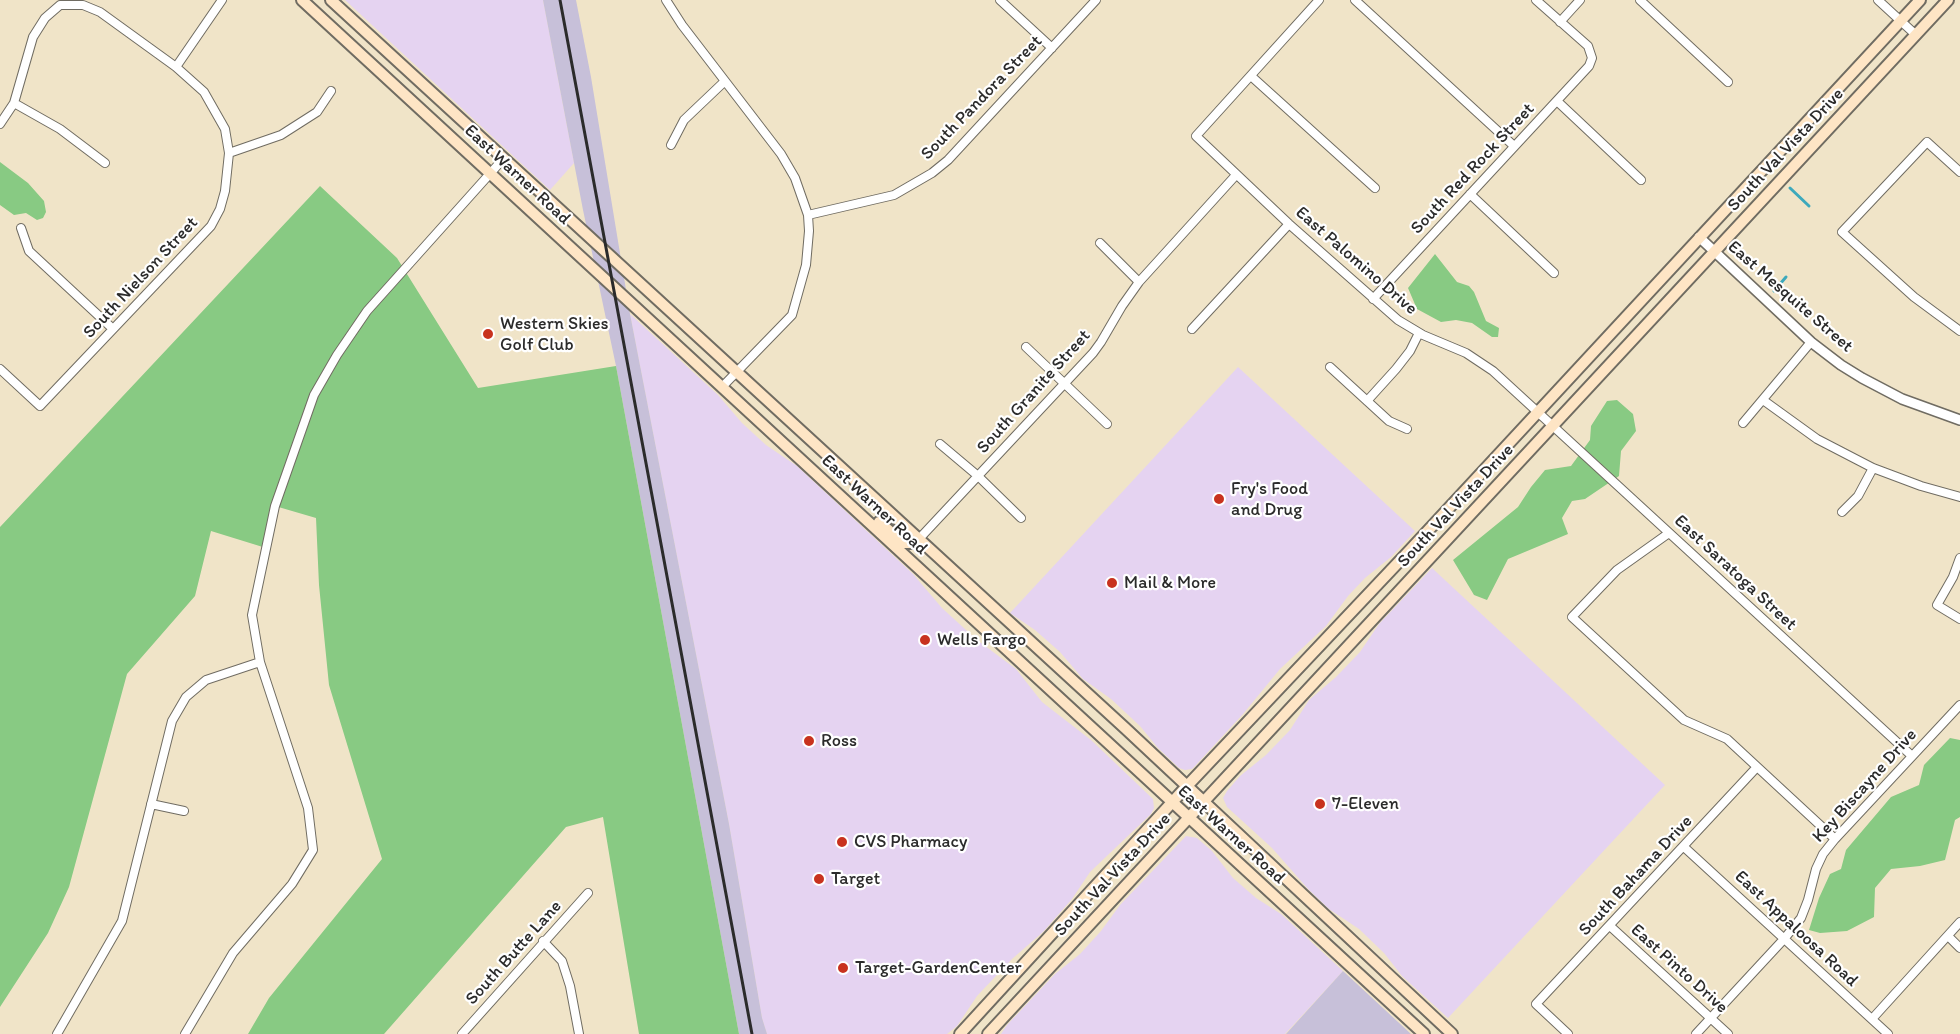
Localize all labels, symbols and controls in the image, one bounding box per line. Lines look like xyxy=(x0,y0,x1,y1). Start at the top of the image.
street label: South Pandora Street xyxy=(917,31,1047,165)
street label: South Val Vista Drive xyxy=(1723,84,1849,216)
street label: South Red Rock Street xyxy=(1407,99,1539,239)
street label: East Warner Road xyxy=(459,120,575,230)
street label: East Palomino Drive xyxy=(1291,202,1421,320)
street label: South Nielson Street xyxy=(79,213,203,343)
street label: East Mesquite Street xyxy=(1723,237,1857,357)
place label: Western Skies Golf Club xyxy=(500,313,609,356)
street label: South Granite Street xyxy=(973,326,1095,458)
marker: Western Skies Golf Club xyxy=(481,327,495,341)
street label: South Val Vista Drive xyxy=(1393,440,1519,572)
street label: East Warner Road xyxy=(816,450,932,560)
place label: Fry's Food and Drug xyxy=(1231,478,1308,520)
marker: Fry's Food and Drug xyxy=(1212,492,1226,506)
street label: East Saratoga Street xyxy=(1669,511,1801,635)
place label: Mail & More xyxy=(1124,572,1216,594)
marker: Mail & More xyxy=(1105,576,1119,590)
place label: Wells Fargo xyxy=(937,629,1026,651)
marker: Wells Fargo xyxy=(918,633,932,647)
street label: Key Biscayne Drive xyxy=(1808,725,1922,847)
place label: Ross xyxy=(821,730,857,752)
marker: Ross xyxy=(802,734,816,748)
street label: East Warner Road xyxy=(1173,781,1289,889)
place label: 7-Eleven xyxy=(1332,793,1399,815)
marker: 7-Eleven xyxy=(1313,797,1327,811)
street label: South Val Vista Drive xyxy=(1050,809,1176,941)
street label: South Bahama Drive xyxy=(1575,811,1697,941)
place label: CVS Pharmacy xyxy=(854,831,967,853)
marker: CVS Pharmacy xyxy=(835,835,849,849)
street label: East Appaloosa Road xyxy=(1730,866,1862,992)
place label: Target xyxy=(831,868,880,890)
marker: Target xyxy=(812,872,826,886)
street label: South Butte Lane xyxy=(461,896,567,1010)
street label: East Pinto Drive xyxy=(1626,920,1732,1018)
place label: Target-GardenCenter xyxy=(855,957,1022,979)
marker: Target-GardenCenter xyxy=(836,961,850,975)

